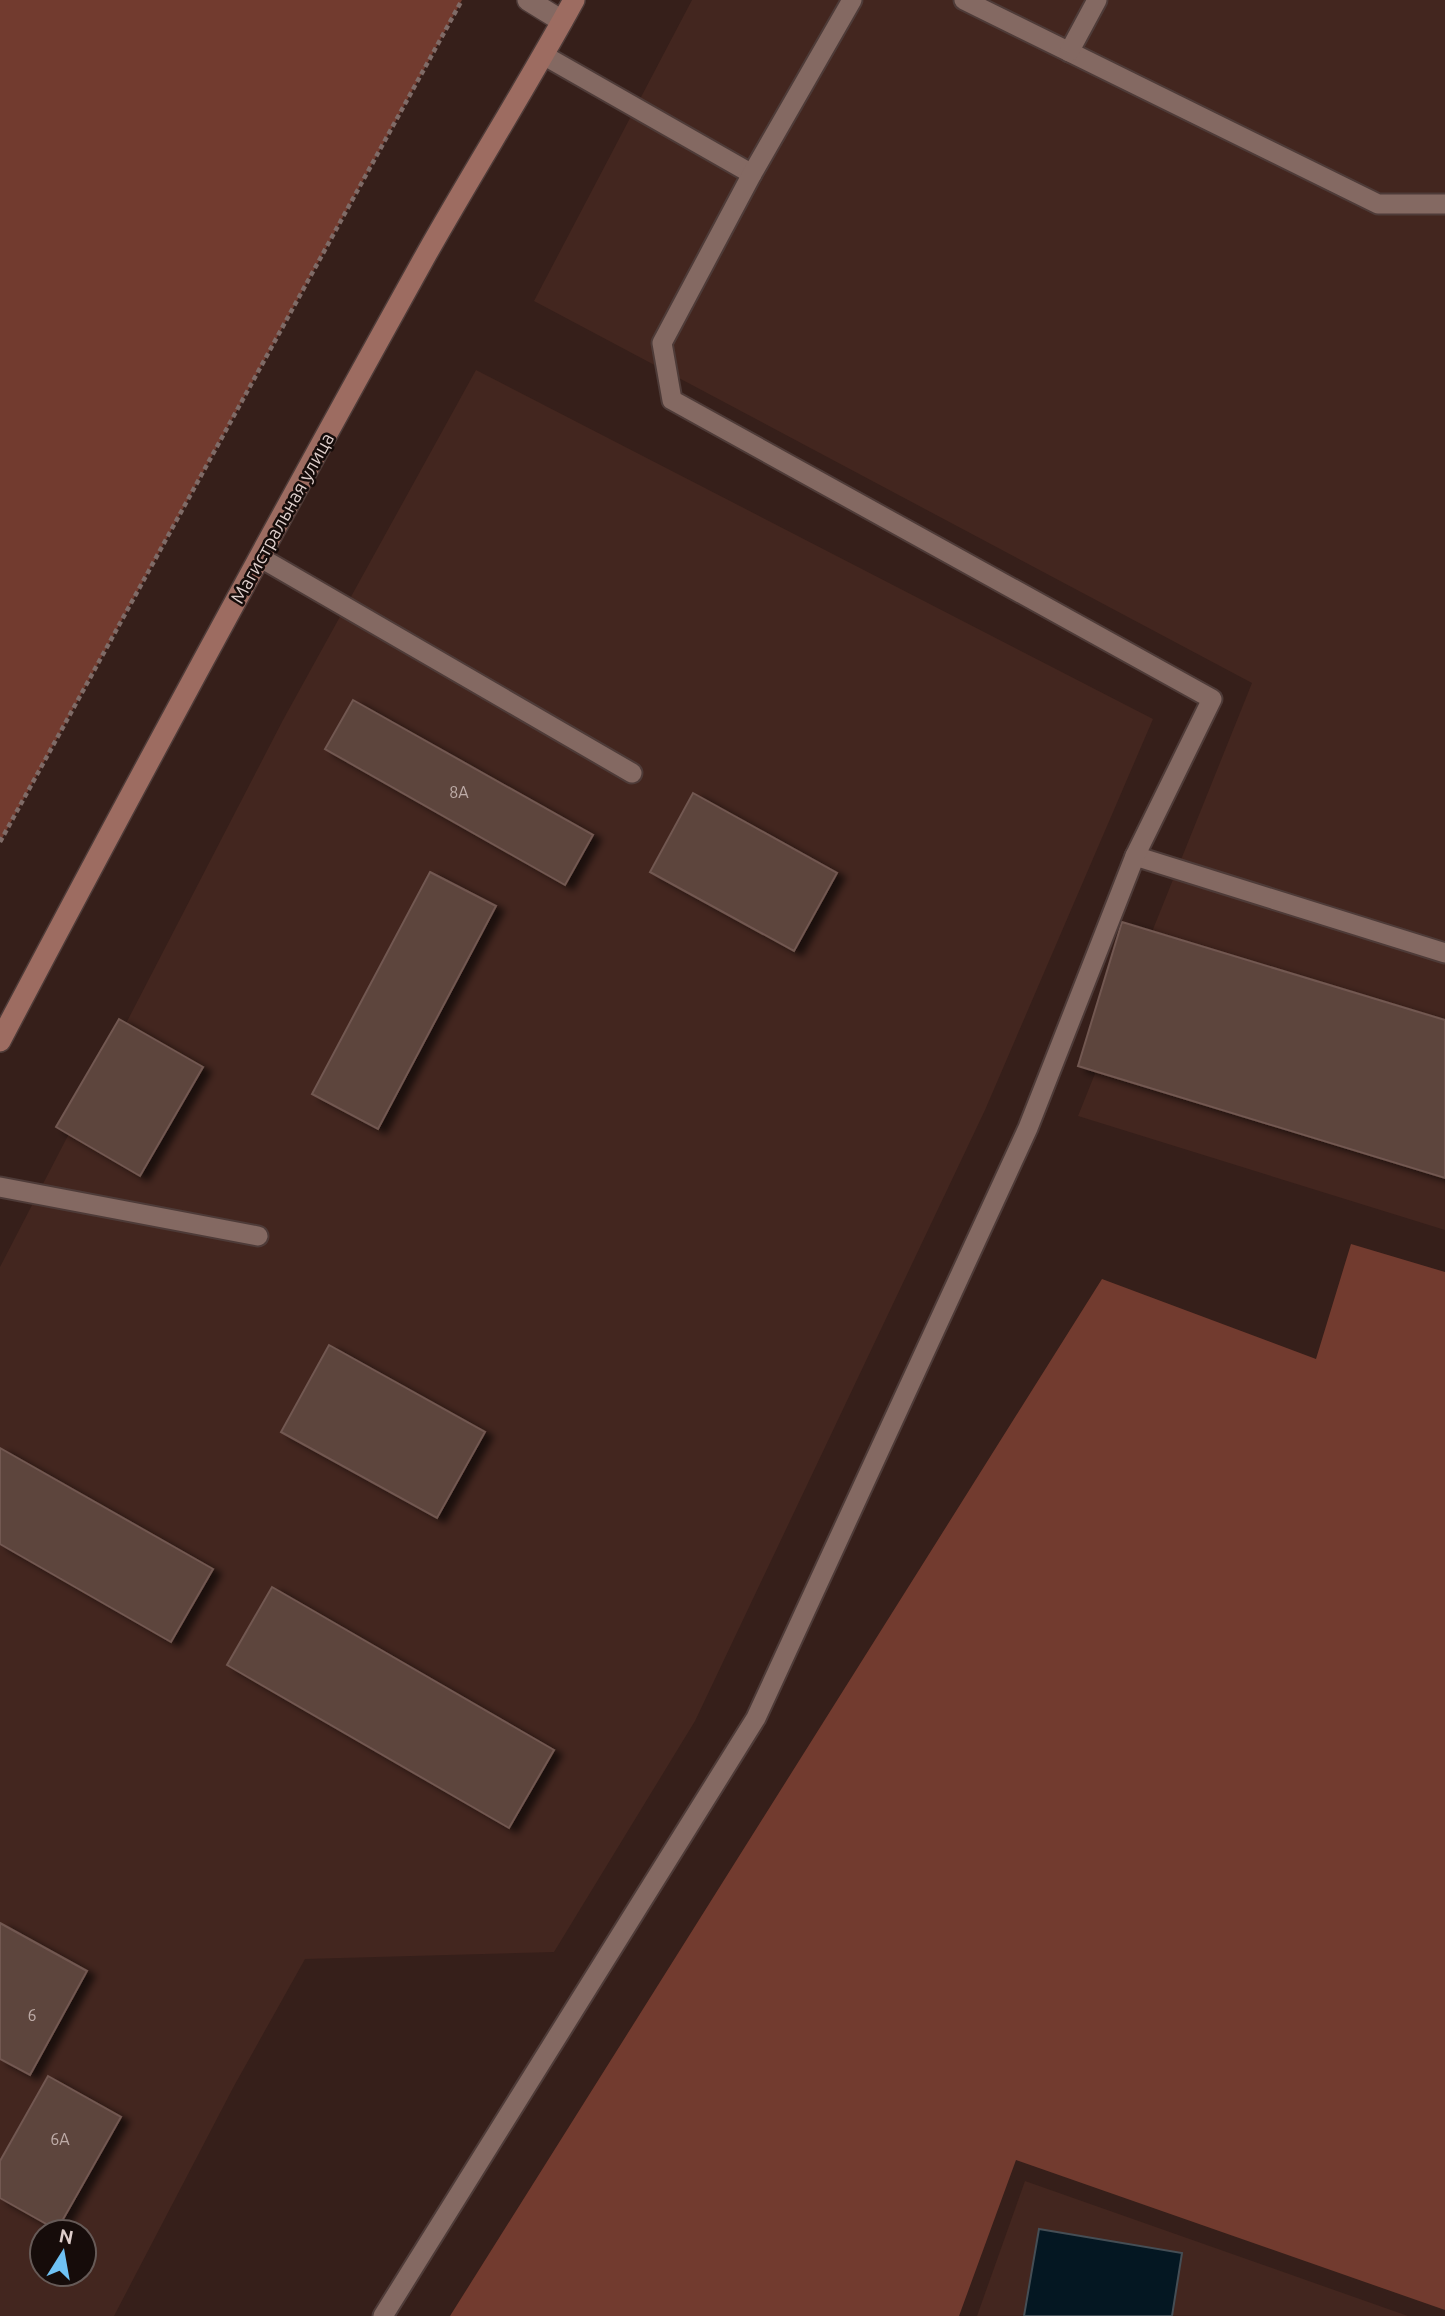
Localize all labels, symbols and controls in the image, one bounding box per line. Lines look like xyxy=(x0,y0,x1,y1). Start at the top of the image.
street label: Магистральная улица xyxy=(226,429,338,607)
house number: 8А xyxy=(449,783,469,801)
house number: 6 xyxy=(27,2006,37,2024)
house number: 6А xyxy=(50,2130,70,2148)
north arrow xyxy=(28,2218,98,2288)
text: N xyxy=(57,2224,75,2248)

